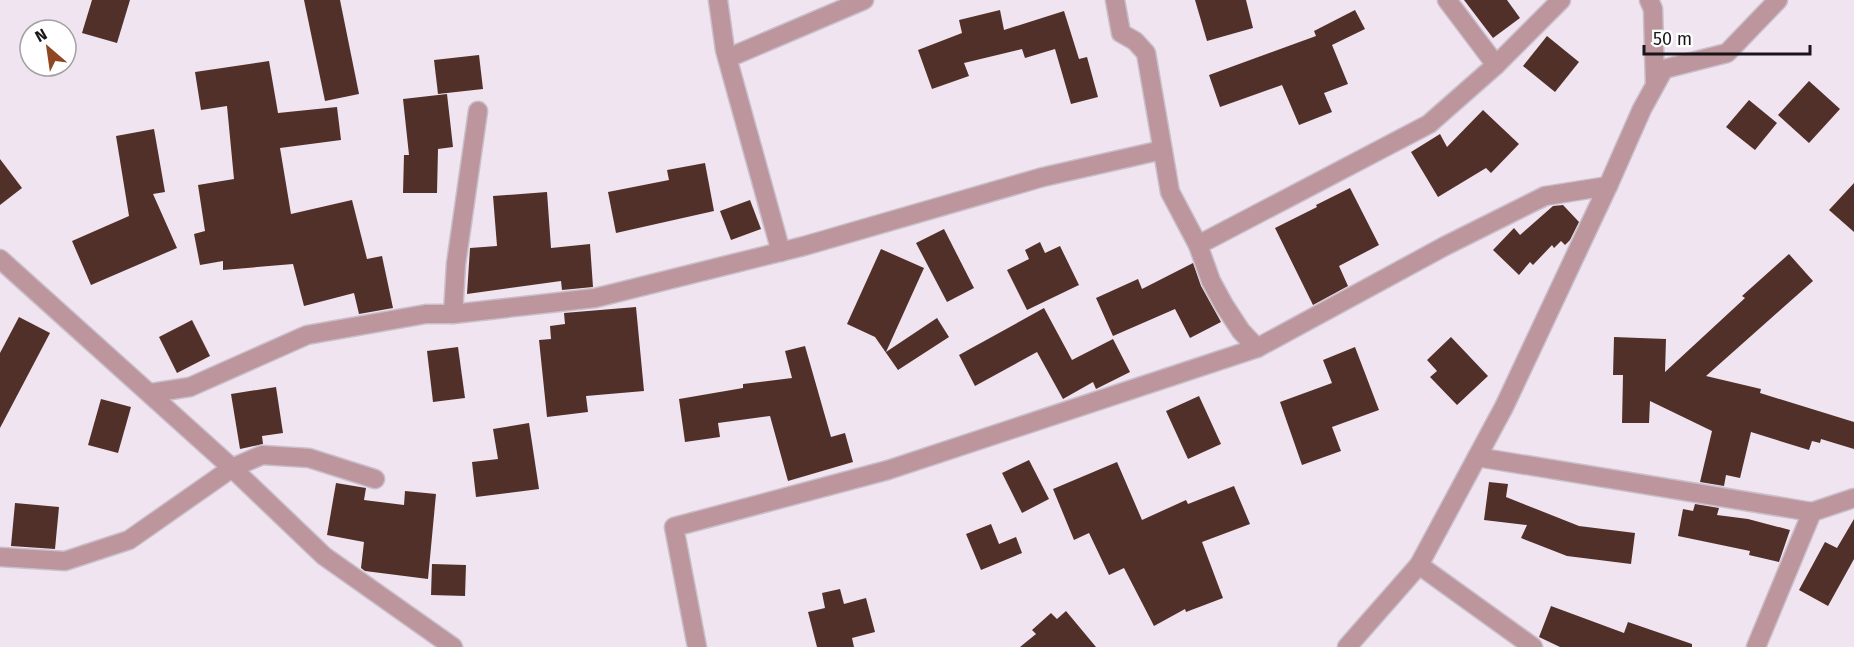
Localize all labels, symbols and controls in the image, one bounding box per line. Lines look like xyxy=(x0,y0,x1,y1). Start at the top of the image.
north arrow xyxy=(18,18,78,78)
scale bar xyxy=(1644,18,1810,56)
text: N xyxy=(32,24,50,46)
text: 50 m xyxy=(1653,28,1692,50)

